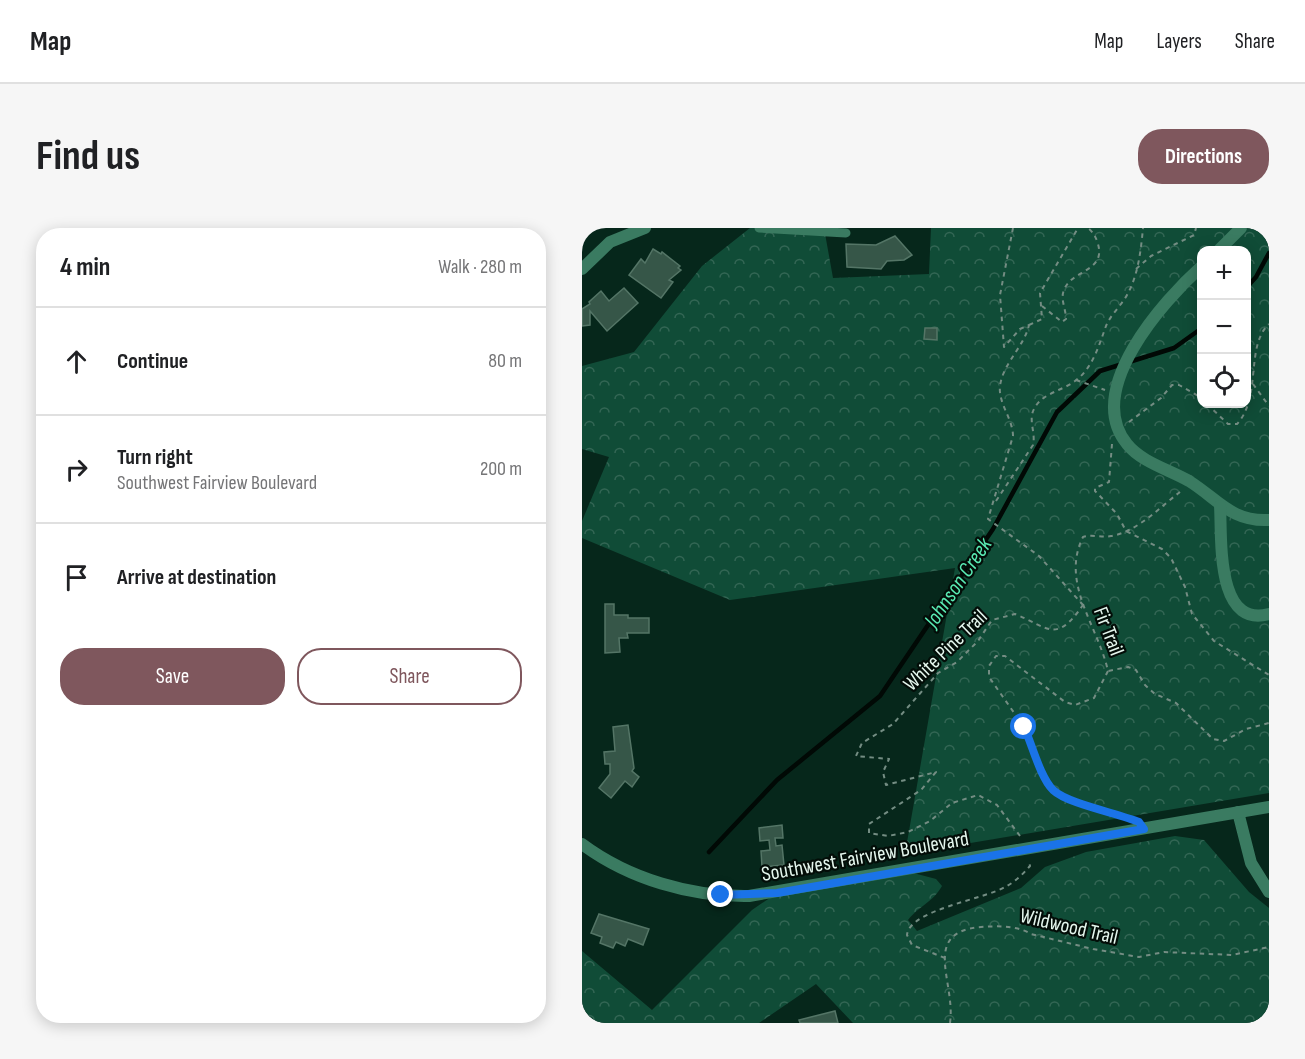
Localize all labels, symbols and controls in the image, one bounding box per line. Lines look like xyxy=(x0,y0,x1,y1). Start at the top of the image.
text: Map xyxy=(30,25,71,58)
text: Map xyxy=(1094,29,1123,54)
text: Layers xyxy=(1156,29,1202,54)
text: Share xyxy=(1235,29,1275,54)
button: Directions xyxy=(1138,129,1269,184)
text: Find us xyxy=(36,131,140,182)
map controls xyxy=(1197,246,1251,408)
button: + xyxy=(1197,246,1251,300)
text: 4 min xyxy=(60,252,110,283)
text: Walk · 280 m xyxy=(438,255,522,279)
button: − xyxy=(1197,300,1251,354)
icon: ahead xyxy=(60,345,93,378)
text: Continue xyxy=(117,348,188,375)
text: 80 m xyxy=(488,349,522,373)
button: locate xyxy=(1197,354,1251,408)
text: Turn right xyxy=(117,444,193,471)
icon: right xyxy=(60,453,93,486)
text: 200 m xyxy=(480,457,522,481)
text: Southwest Fairview Boulevard xyxy=(117,471,317,495)
water label: Johnson Creek xyxy=(917,532,999,635)
icon: arrive xyxy=(60,561,93,594)
text: Arrive at destination xyxy=(117,564,276,591)
street label: Fir Trail xyxy=(1088,603,1129,659)
street label: White Pine Trail xyxy=(898,604,992,696)
button: Save xyxy=(60,648,285,705)
button: Share xyxy=(297,648,522,705)
route start xyxy=(1010,713,1036,739)
street label: Southwest Fairview Boulevard xyxy=(760,826,971,887)
route end xyxy=(707,881,733,907)
street label: Wildwood Trail xyxy=(1017,903,1120,950)

